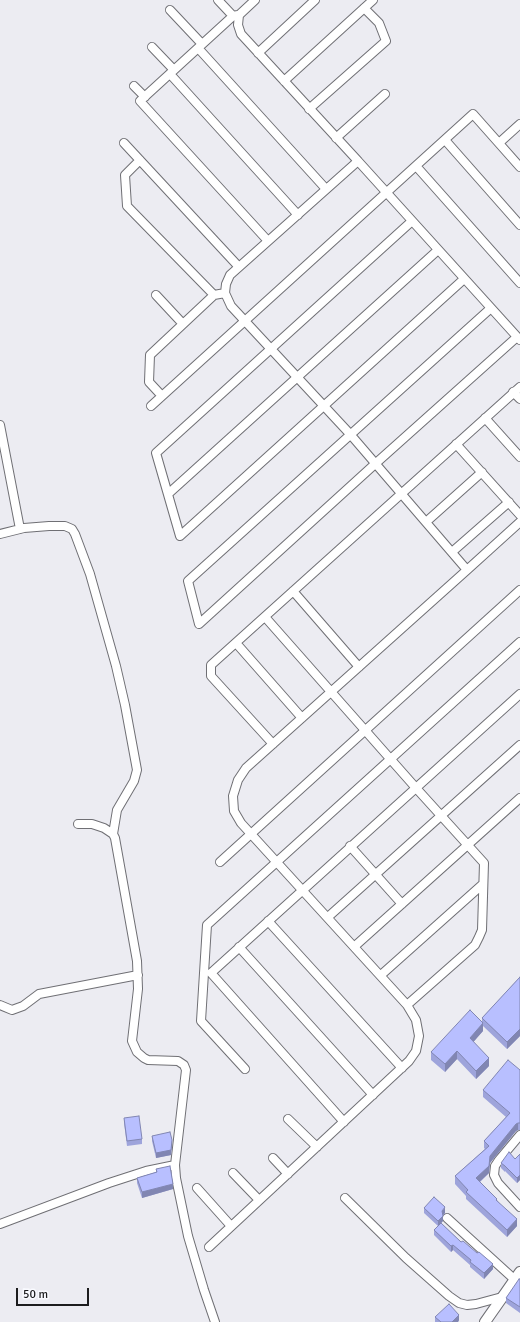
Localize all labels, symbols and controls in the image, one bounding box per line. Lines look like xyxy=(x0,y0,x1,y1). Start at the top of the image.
scale bar xyxy=(18,1280,91,1306)
text: 50 m xyxy=(23,1287,48,1302)

